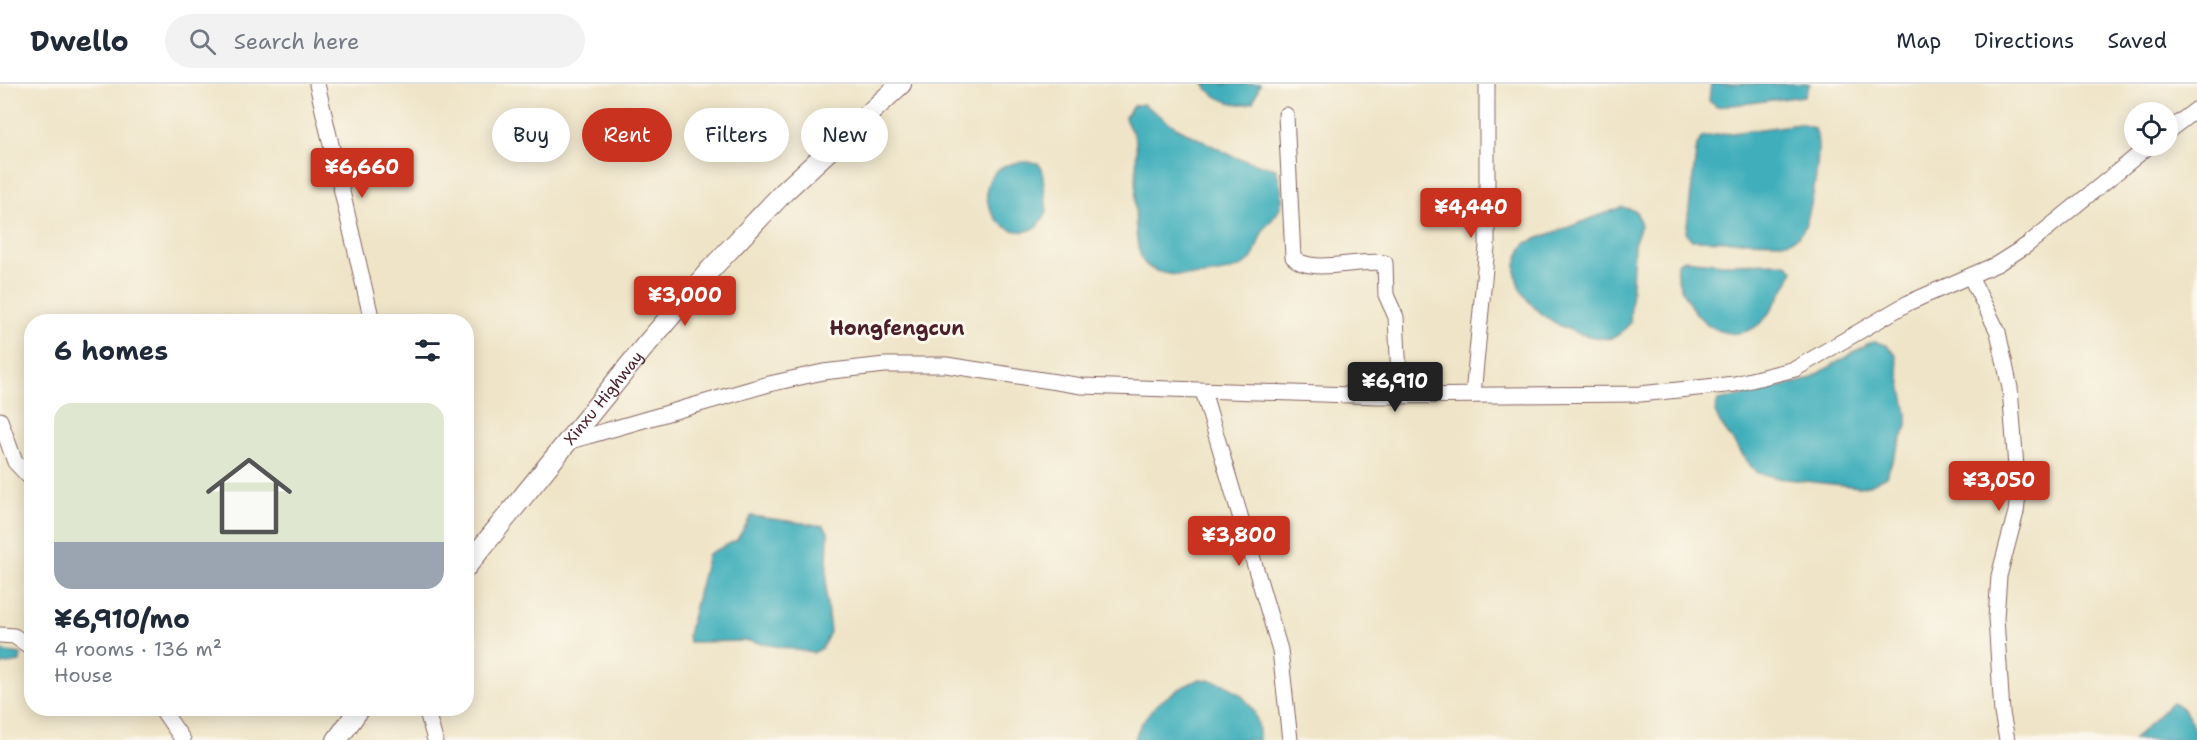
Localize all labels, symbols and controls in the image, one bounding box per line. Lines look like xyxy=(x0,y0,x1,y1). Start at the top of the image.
search box xyxy=(165,14,585,68)
text: Dwello xyxy=(30,22,129,60)
icon: search xyxy=(186,25,219,58)
text: Search here xyxy=(234,27,360,56)
text: Map xyxy=(1896,27,1941,55)
text: Directions xyxy=(1974,27,2074,55)
text: Saved xyxy=(2107,27,2167,55)
map controls xyxy=(2124,102,2178,156)
button: locate xyxy=(2124,102,2178,156)
chip: Buy xyxy=(492,108,570,162)
chip: Rent xyxy=(582,108,672,162)
chip: Filters xyxy=(684,108,789,162)
chip: New xyxy=(801,108,888,162)
pin: ¥6,660 xyxy=(313,148,411,199)
text: ¥6,660 xyxy=(325,154,399,180)
pin: ¥4,440 xyxy=(1422,188,1520,239)
text: ¥4,440 xyxy=(1434,194,1508,220)
pin: ¥3,000 xyxy=(636,276,734,327)
text: ¥3,000 xyxy=(648,282,722,308)
district label: Hongfengcun xyxy=(830,315,965,341)
text: 6 homes xyxy=(54,333,168,368)
icon: filters xyxy=(411,334,444,367)
street label: Xinxu Highway xyxy=(559,346,648,449)
pin: ¥6,910 xyxy=(1346,362,1444,413)
text: ¥6,910 xyxy=(1362,368,1428,394)
icon: home xyxy=(195,442,303,550)
pin: ¥3,050 xyxy=(1950,461,2048,512)
text: ¥3,050 xyxy=(1963,467,2035,493)
pin: ¥3,800 xyxy=(1190,516,1288,567)
text: ¥3,800 xyxy=(1202,522,1276,548)
text: ¥6,910/mo xyxy=(54,601,190,636)
text: 4 rooms · 136 m² xyxy=(54,636,222,662)
text: House xyxy=(54,662,113,688)

